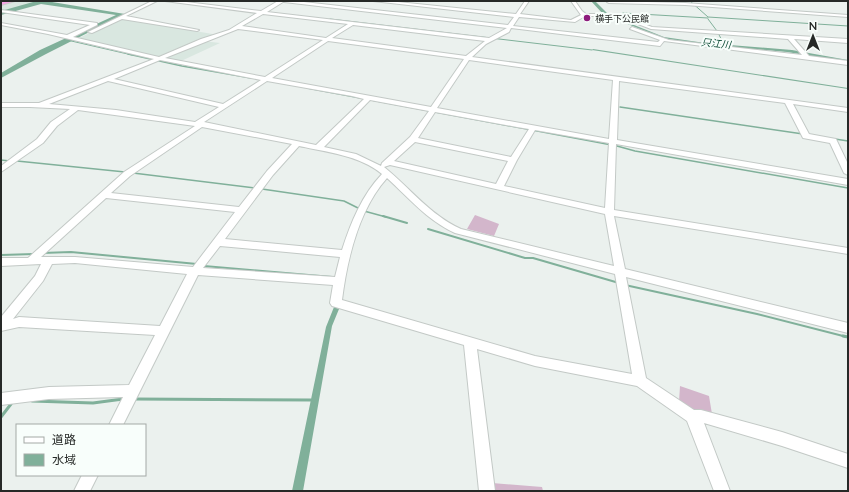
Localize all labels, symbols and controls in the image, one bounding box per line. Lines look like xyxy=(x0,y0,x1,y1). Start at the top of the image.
marker: 横手下公民館 xyxy=(582,13,592,23)
place label: 横手下公民館 xyxy=(595,13,649,24)
north arrow xyxy=(793,16,833,56)
text: N xyxy=(809,19,817,32)
water label: 只江川 xyxy=(700,35,733,51)
legend xyxy=(16,424,146,476)
text: 道路 xyxy=(52,432,76,447)
text: 水域 xyxy=(52,452,76,467)

